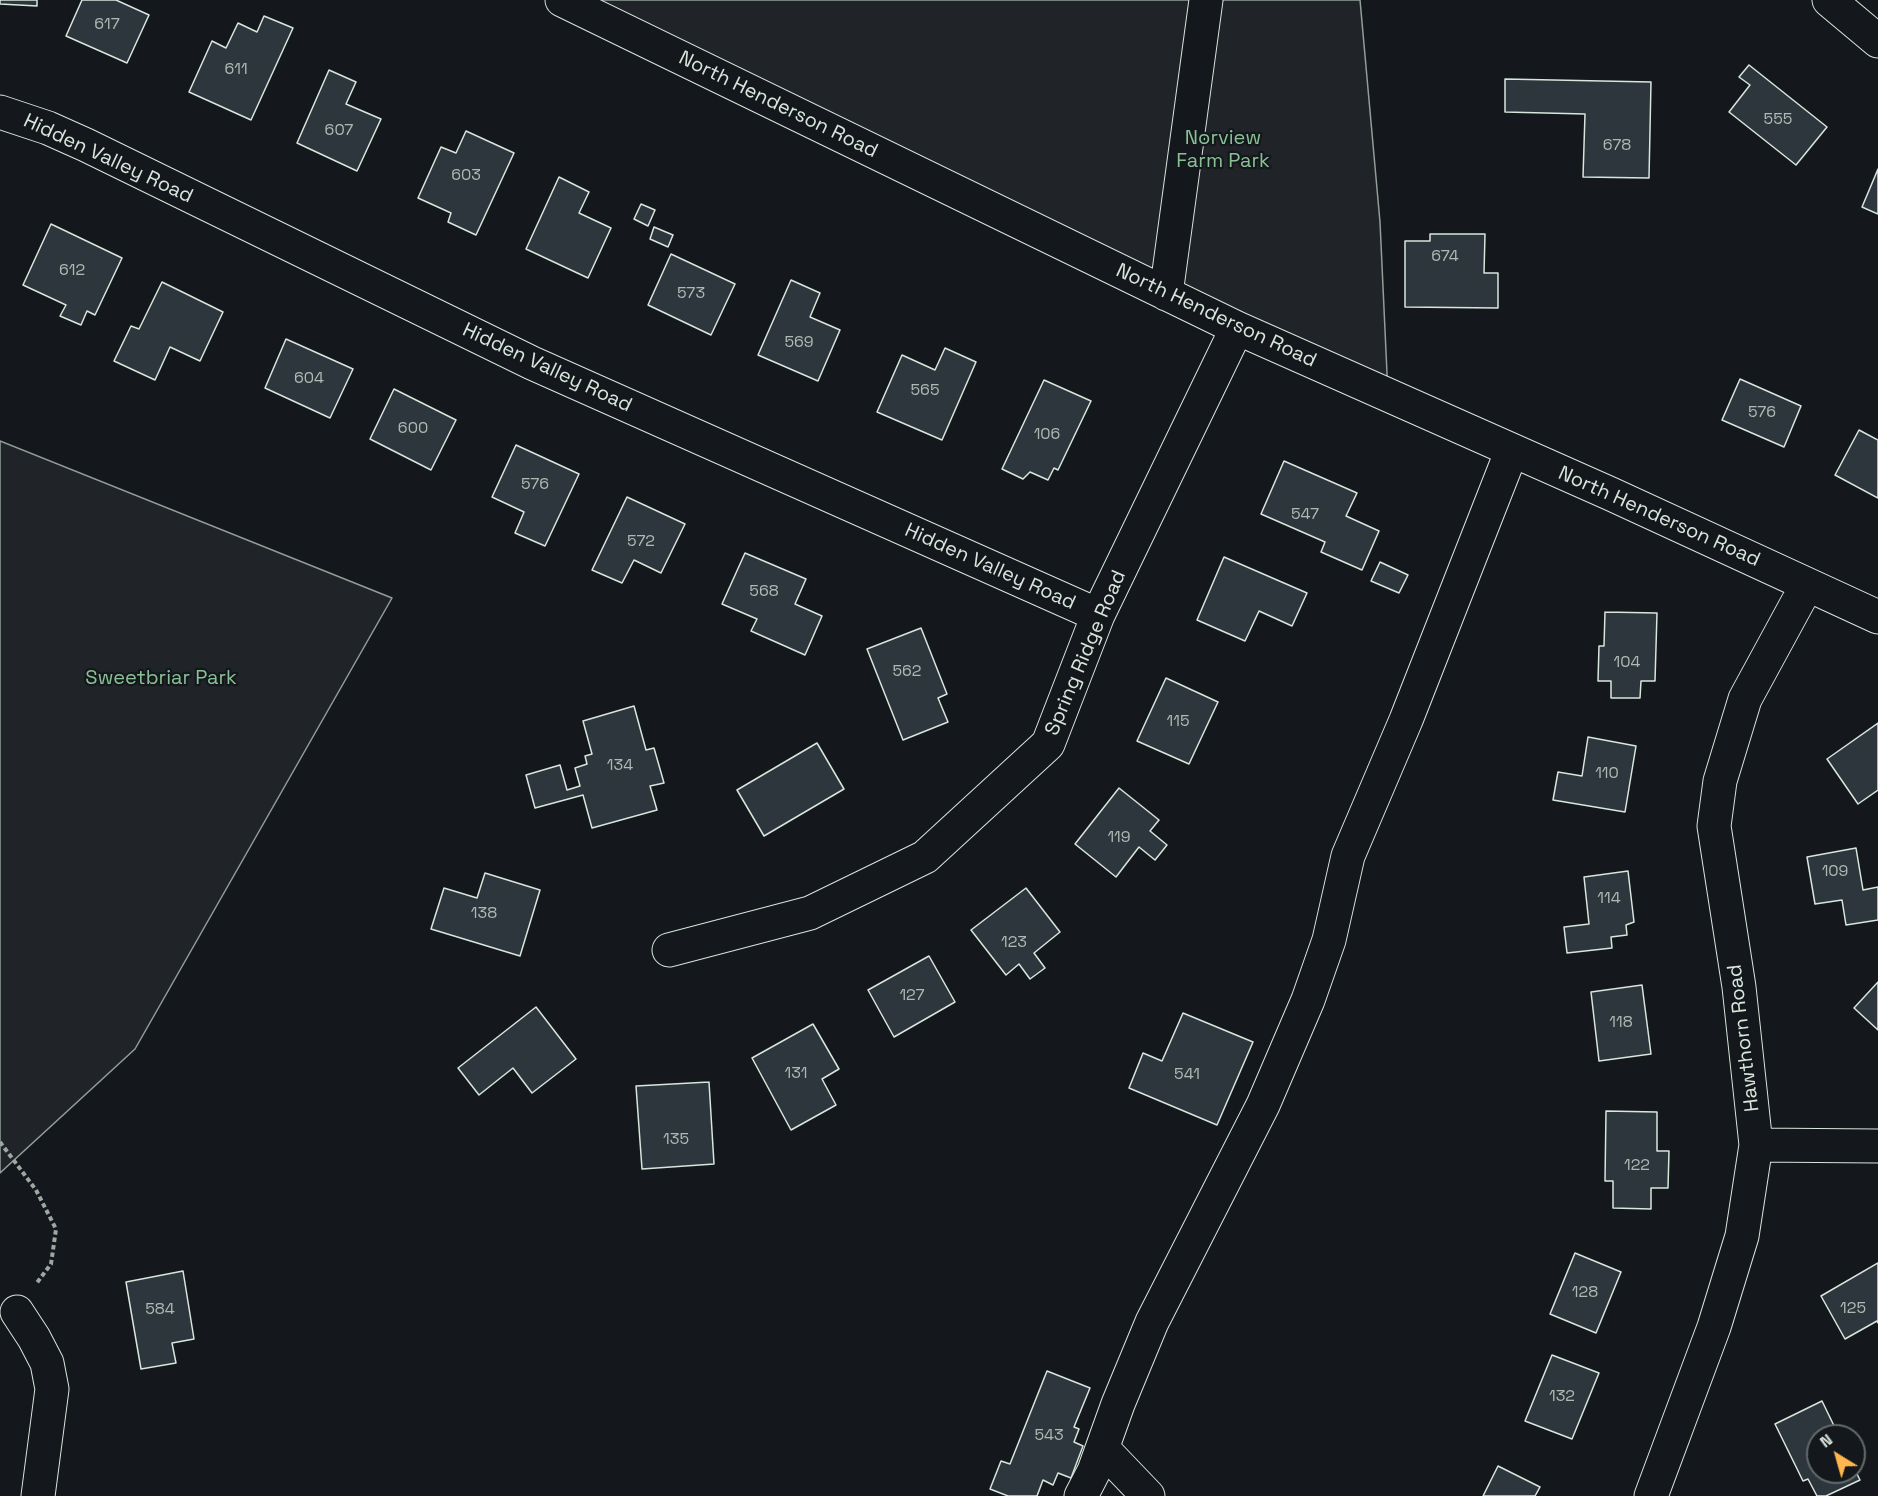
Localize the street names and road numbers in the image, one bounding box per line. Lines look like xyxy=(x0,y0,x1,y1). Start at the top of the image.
street label: North Henderson Road xyxy=(675,46,881,164)
street label: Hidden Valley Road xyxy=(19,109,197,209)
street label: North Henderson Road xyxy=(1112,259,1320,373)
street label: Hidden Valley Road xyxy=(458,318,636,418)
street label: North Henderson Road xyxy=(1554,462,1764,572)
street label: Hidden Valley Road xyxy=(901,519,1079,615)
street label: Spring Ridge Road xyxy=(1040,567,1132,739)
street label: Hawthorn Road xyxy=(1723,963,1765,1113)

